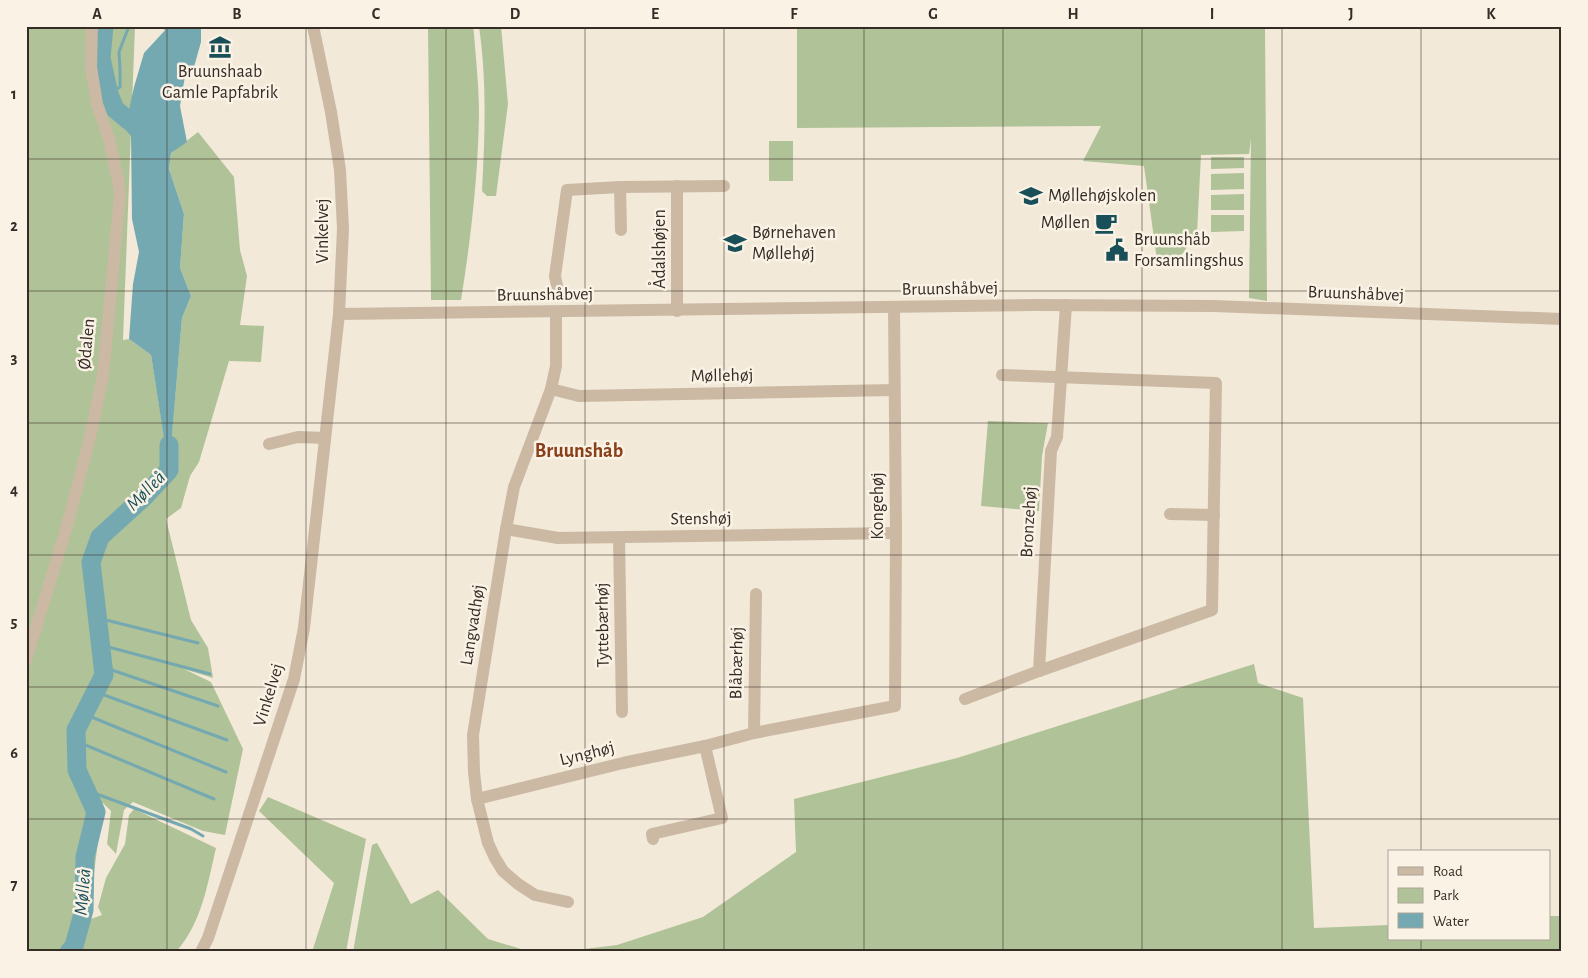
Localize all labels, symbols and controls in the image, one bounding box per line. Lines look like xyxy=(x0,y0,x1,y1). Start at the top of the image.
text: A xyxy=(92,6,102,22)
text: B xyxy=(232,6,242,22)
text: C xyxy=(372,6,381,22)
text: D xyxy=(510,6,521,22)
text: E xyxy=(651,6,659,22)
text: F xyxy=(790,6,798,22)
text: G xyxy=(928,6,938,22)
text: H xyxy=(1067,6,1079,22)
text: I xyxy=(1210,6,1214,22)
text: J xyxy=(1348,6,1354,22)
text: K xyxy=(1486,6,1496,22)
museum icon: Bruunshaab Gamle Papfabrik xyxy=(207,34,233,60)
place label: Bruunshaab Gamle Papfabrik xyxy=(162,63,279,102)
text: 1 xyxy=(11,86,17,102)
school or university icon: Møllehøjskolen xyxy=(1018,183,1044,209)
place label: Møllehøjskolen xyxy=(1048,187,1156,205)
street label: Vinkelvej xyxy=(314,199,332,263)
street label: Ådalshøjen xyxy=(648,209,669,289)
cafe icon: Møllen xyxy=(1093,210,1119,236)
place label: Møllen xyxy=(1041,214,1090,232)
text: 2 xyxy=(10,218,18,234)
place label: Børnehaven Møllehøj xyxy=(752,224,836,263)
school or university icon: Børnehaven Møllehøj xyxy=(722,230,748,256)
place label: Bruunshåb Forsamlingshus xyxy=(1134,231,1244,270)
public building icon: Bruunshåb Forsamlingshus xyxy=(1104,237,1130,263)
street label: Bruunshåbvej xyxy=(902,279,998,299)
street label: Bruunshåbvej xyxy=(1307,283,1405,305)
street label: Bruunshåbvej xyxy=(497,285,593,305)
street label: Ødalen xyxy=(76,318,98,370)
text: 3 xyxy=(11,350,18,366)
street label: Møllehøj xyxy=(690,366,754,386)
district label: Bruunshåb xyxy=(535,441,623,461)
water label: Mølleå xyxy=(123,468,169,514)
street label: Kongehøj xyxy=(869,472,887,540)
text: 4 xyxy=(10,482,18,498)
street label: Bronzehøj xyxy=(1018,486,1040,558)
street label: Stenshøj xyxy=(670,509,732,529)
street label: Tyttebærhøj xyxy=(593,582,613,668)
street label: Langvadhøj xyxy=(458,583,488,667)
text: 5 xyxy=(11,614,18,630)
street label: Blåbærhøj xyxy=(727,627,747,699)
street label: Vinkelvej xyxy=(251,661,287,729)
street label: Lynghøj xyxy=(558,739,616,769)
text: 6 xyxy=(10,745,18,761)
legend xyxy=(1388,850,1550,940)
text: Road xyxy=(1433,864,1463,879)
water label: Mølleå xyxy=(72,868,94,916)
text: 7 xyxy=(11,877,18,893)
text: Park xyxy=(1433,888,1459,903)
text: Water xyxy=(1433,914,1469,929)

